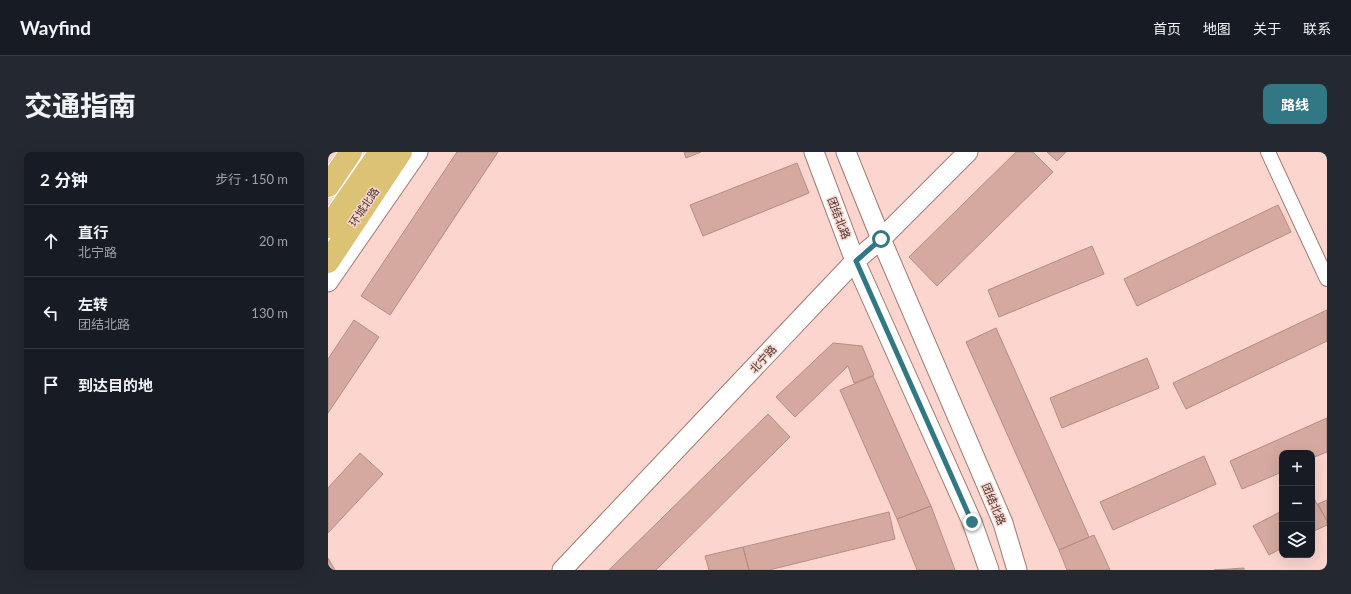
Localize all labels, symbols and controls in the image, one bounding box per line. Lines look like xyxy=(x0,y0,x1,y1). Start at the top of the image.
text: Wayfind xyxy=(20,16,91,39)
text: 首页 xyxy=(1153,20,1181,37)
text: 地图 xyxy=(1203,20,1231,37)
text: 关于 xyxy=(1253,20,1281,37)
text: 联系 xyxy=(1303,20,1331,37)
button: 路线 xyxy=(1263,84,1327,124)
text: 交通指南 xyxy=(24,88,136,122)
text: 2 分钟 xyxy=(40,169,88,190)
text: 步行 · 150 m xyxy=(215,171,288,187)
street label: 环城北路 xyxy=(346,185,381,229)
street label: 团结北路 xyxy=(826,195,853,241)
text: 直行 xyxy=(78,223,108,241)
icon: ahead xyxy=(40,230,62,252)
route start xyxy=(872,230,890,248)
text: 20 m xyxy=(259,233,288,249)
text: 北宁路 xyxy=(78,244,117,260)
text: 左转 xyxy=(78,295,108,313)
icon: left xyxy=(40,302,62,324)
text: 130 m xyxy=(251,305,288,321)
text: 团结北路 xyxy=(78,316,130,332)
street label: 北宁路 xyxy=(747,342,779,375)
icon: arrive xyxy=(40,374,62,396)
text: 到达目的地 xyxy=(78,376,153,394)
map controls xyxy=(1279,450,1315,558)
button: + xyxy=(1279,450,1315,486)
street label: 团结北路 xyxy=(980,481,1009,527)
button: − xyxy=(1279,486,1315,522)
route end xyxy=(963,513,981,531)
button: layers xyxy=(1279,522,1315,558)

